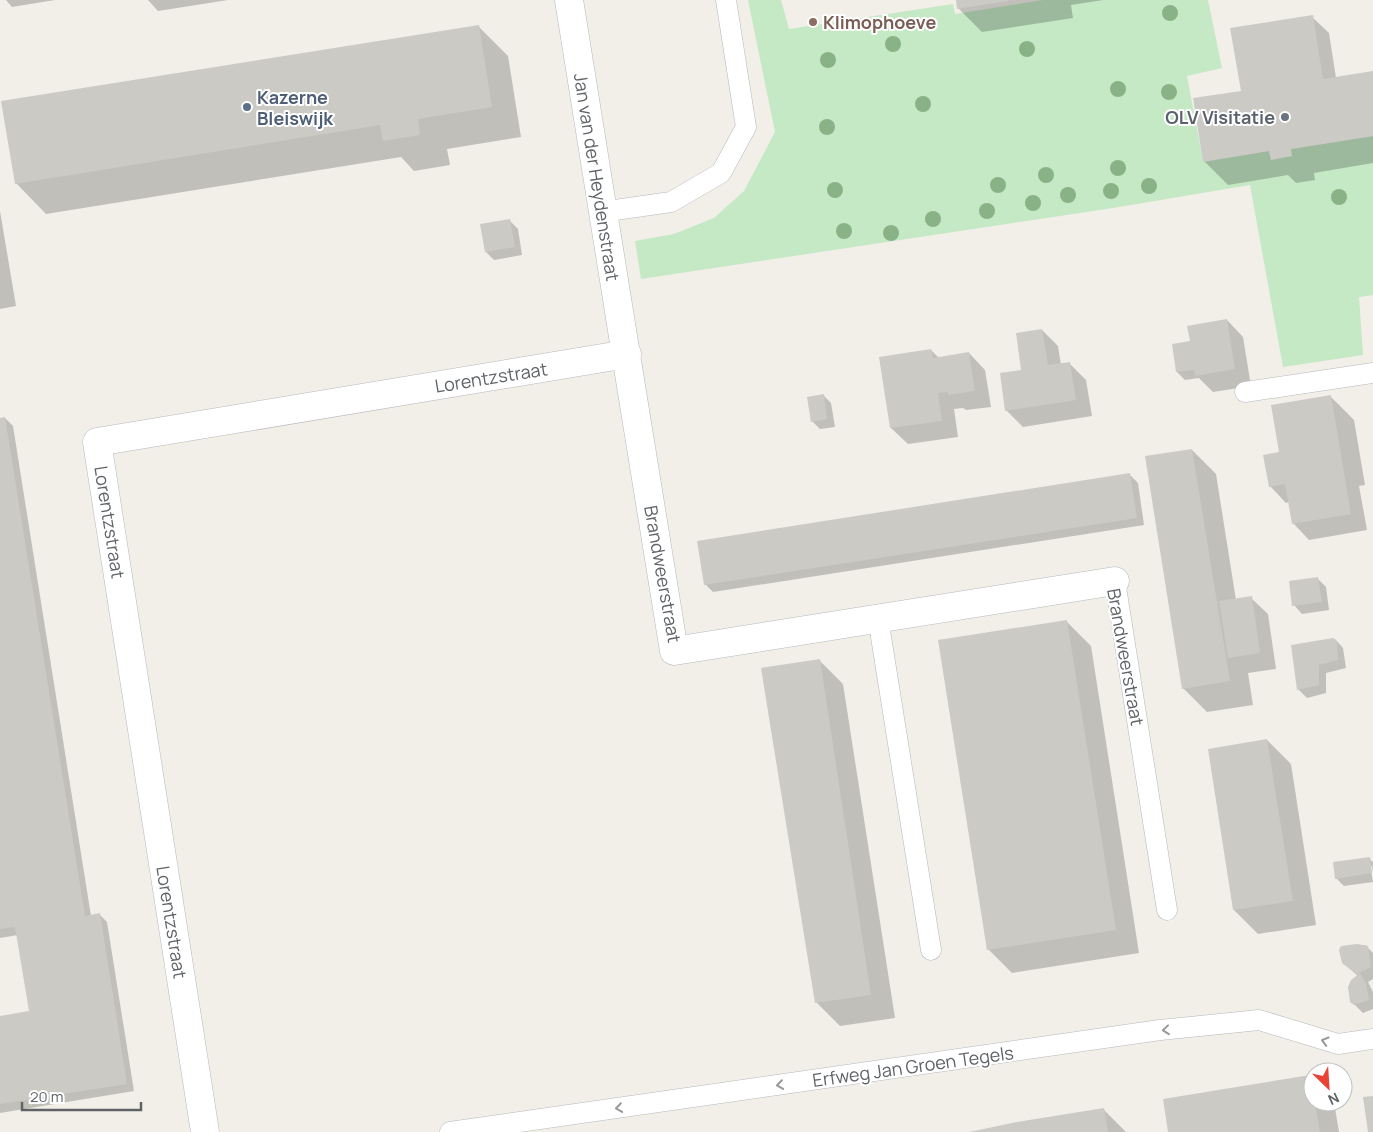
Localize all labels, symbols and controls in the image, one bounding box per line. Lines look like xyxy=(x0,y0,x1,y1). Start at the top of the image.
place label: Klimophoeve xyxy=(823,10,936,34)
marker: Klimophoeve xyxy=(807,16,819,28)
street label: Jan van der Heydenstraat xyxy=(569,71,625,283)
place label: Kazerne Bleiswijk xyxy=(257,85,334,130)
marker: Kazerne Bleiswijk xyxy=(241,101,253,113)
place label: OLV Visitatie xyxy=(1165,105,1275,129)
marker: OLV Visitatie xyxy=(1279,111,1291,123)
street label: Lorentzstraat xyxy=(433,356,549,398)
street label: Lorentzstraat xyxy=(89,464,131,580)
street label: Brandweerstraat xyxy=(639,503,687,645)
street label: Brandweerstraat xyxy=(1102,586,1150,728)
street label: Lorentzstraat xyxy=(151,864,193,980)
one-way arrow xyxy=(1162,1024,1170,1035)
one-way arrow xyxy=(1321,1036,1330,1046)
street label: Erfweg Jan Groen Tegels xyxy=(811,1040,1015,1092)
north arrow xyxy=(1303,1062,1353,1112)
one-way arrow xyxy=(776,1079,784,1090)
scale bar xyxy=(22,1080,141,1112)
text: 20 m xyxy=(30,1086,63,1107)
text: N xyxy=(1325,1088,1342,1110)
one-way arrow xyxy=(615,1102,623,1113)

